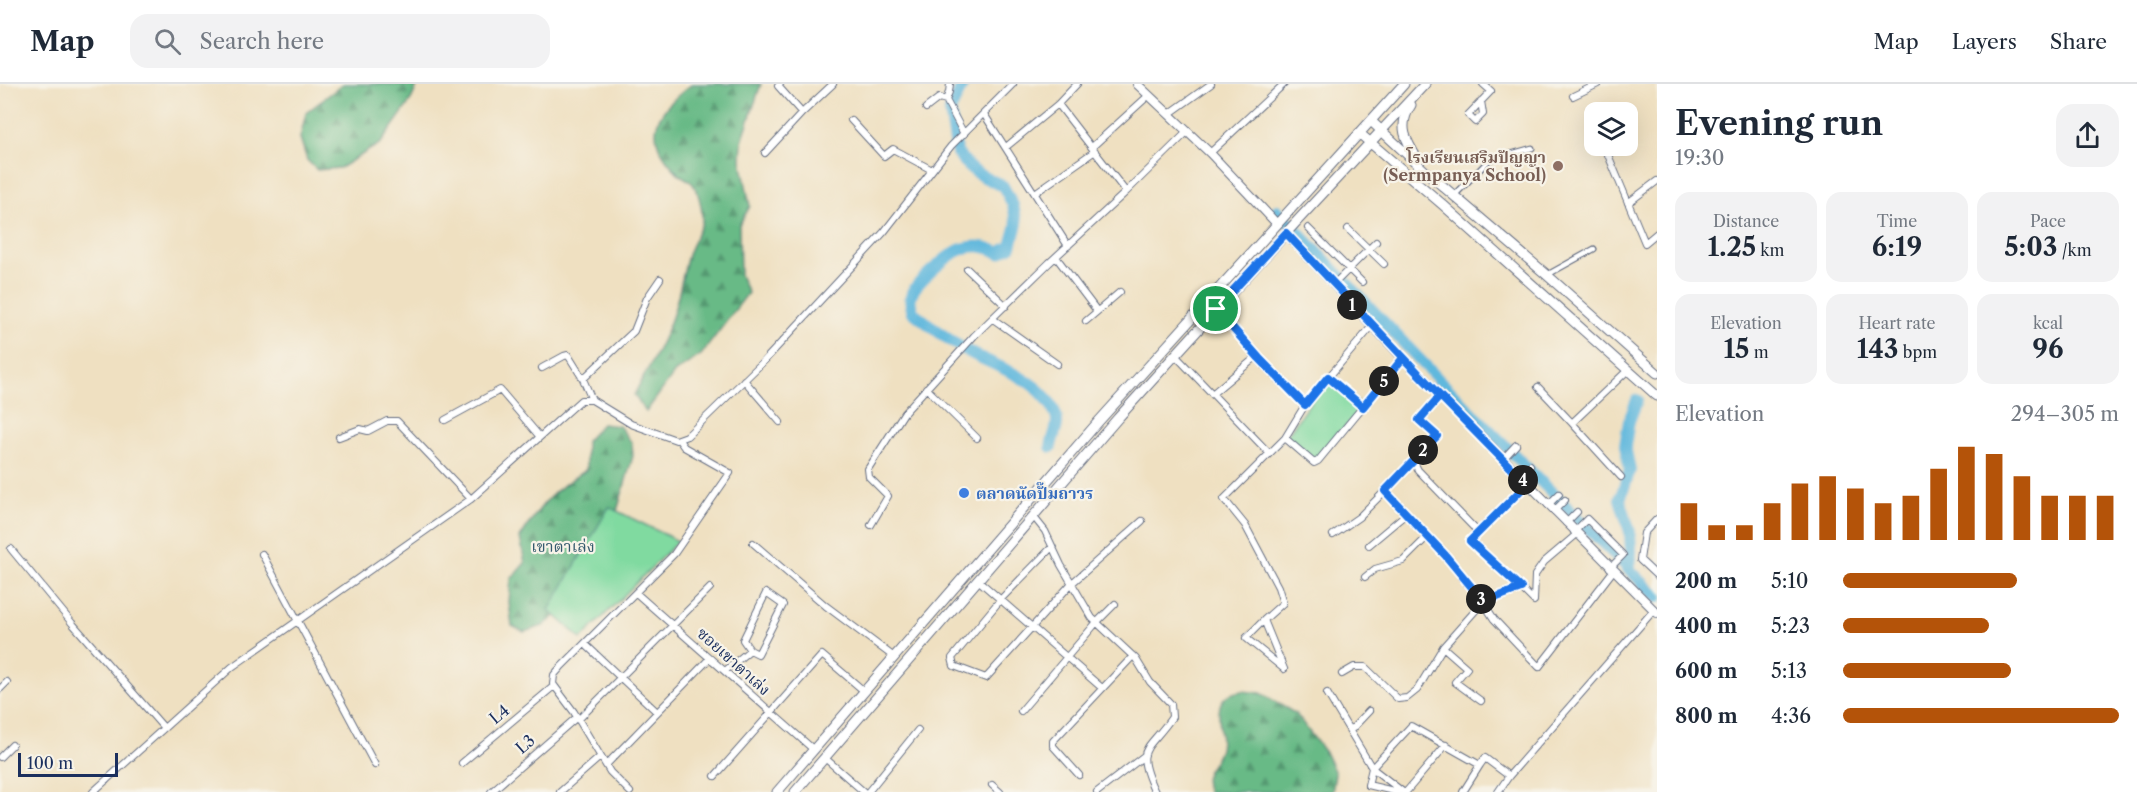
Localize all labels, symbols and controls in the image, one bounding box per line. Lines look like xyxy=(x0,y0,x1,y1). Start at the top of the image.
search box xyxy=(130,14,550,68)
text: Map xyxy=(30,24,94,58)
icon: search xyxy=(151,25,184,58)
text: Search here xyxy=(199,28,324,55)
text: Map xyxy=(1874,29,1919,54)
text: Layers xyxy=(1952,29,2017,54)
text: Share xyxy=(2050,29,2107,54)
map controls xyxy=(1584,102,1638,156)
button: layers xyxy=(1584,102,1638,156)
text: Evening run xyxy=(1675,103,1883,144)
button: share xyxy=(2056,104,2119,167)
text: 19:30 xyxy=(1675,146,1724,170)
place label: โรงเรียนเสริมปัญญา (Sermpanya School) xyxy=(1383,147,1546,185)
marker: โรงเรียนเสริมปัญญา (Sermpanya School) xyxy=(1551,159,1565,173)
text: Distance xyxy=(1713,211,1779,231)
text: Time xyxy=(1877,211,1917,231)
text: Pace xyxy=(2030,211,2066,231)
text: 1.25 xyxy=(1707,231,1756,263)
text: 6:19 xyxy=(1872,231,1922,263)
text: 5:03 xyxy=(2004,231,2058,263)
text: km xyxy=(1756,240,1785,260)
text: /km xyxy=(2058,240,2092,260)
pin xyxy=(1190,283,1241,334)
pin: 1 xyxy=(1337,290,1367,320)
icon: arrive xyxy=(1199,292,1232,325)
text: 1 xyxy=(1348,295,1356,315)
text: Elevation xyxy=(1710,313,1782,333)
text: Heart rate xyxy=(1858,313,1936,333)
text: kcal xyxy=(2033,313,2063,333)
text: 15 xyxy=(1723,333,1749,365)
text: 143 xyxy=(1857,333,1899,365)
text: 96 xyxy=(2032,333,2064,365)
text: m xyxy=(1749,342,1769,362)
text: bpm xyxy=(1899,342,1937,362)
pin: 5 xyxy=(1369,366,1399,396)
text: 5 xyxy=(1380,371,1388,391)
text: Elevation xyxy=(1675,402,1764,426)
text: 294–305 m xyxy=(2011,402,2119,426)
pin: 2 xyxy=(1408,435,1438,465)
text: 2 xyxy=(1418,440,1428,460)
pin: 4 xyxy=(1508,465,1538,495)
text: 4 xyxy=(1518,470,1528,490)
place label: ตลาดนัดปั๊มถาวร xyxy=(976,482,1093,503)
marker: ตลาดนัดปั๊มถาวร xyxy=(957,486,971,500)
park label: เขาตาเล่ง xyxy=(531,536,595,556)
text: 200 m xyxy=(1675,569,1737,593)
text: 5:10 xyxy=(1771,569,1809,593)
pin: 3 xyxy=(1466,584,1496,614)
text: 3 xyxy=(1476,589,1486,609)
text: 400 m xyxy=(1675,614,1737,638)
text: 5:23 xyxy=(1771,614,1810,638)
street label: ซอยเขาตาเล่ง xyxy=(693,623,775,699)
text: 600 m xyxy=(1675,659,1737,683)
text: 5:13 xyxy=(1771,659,1807,683)
street label: L4 xyxy=(485,700,513,728)
text: 800 m xyxy=(1675,704,1738,728)
text: 4:36 xyxy=(1771,704,1811,728)
street label: L3 xyxy=(511,730,539,758)
scale bar xyxy=(18,750,118,778)
text: 100 m xyxy=(27,753,73,773)

